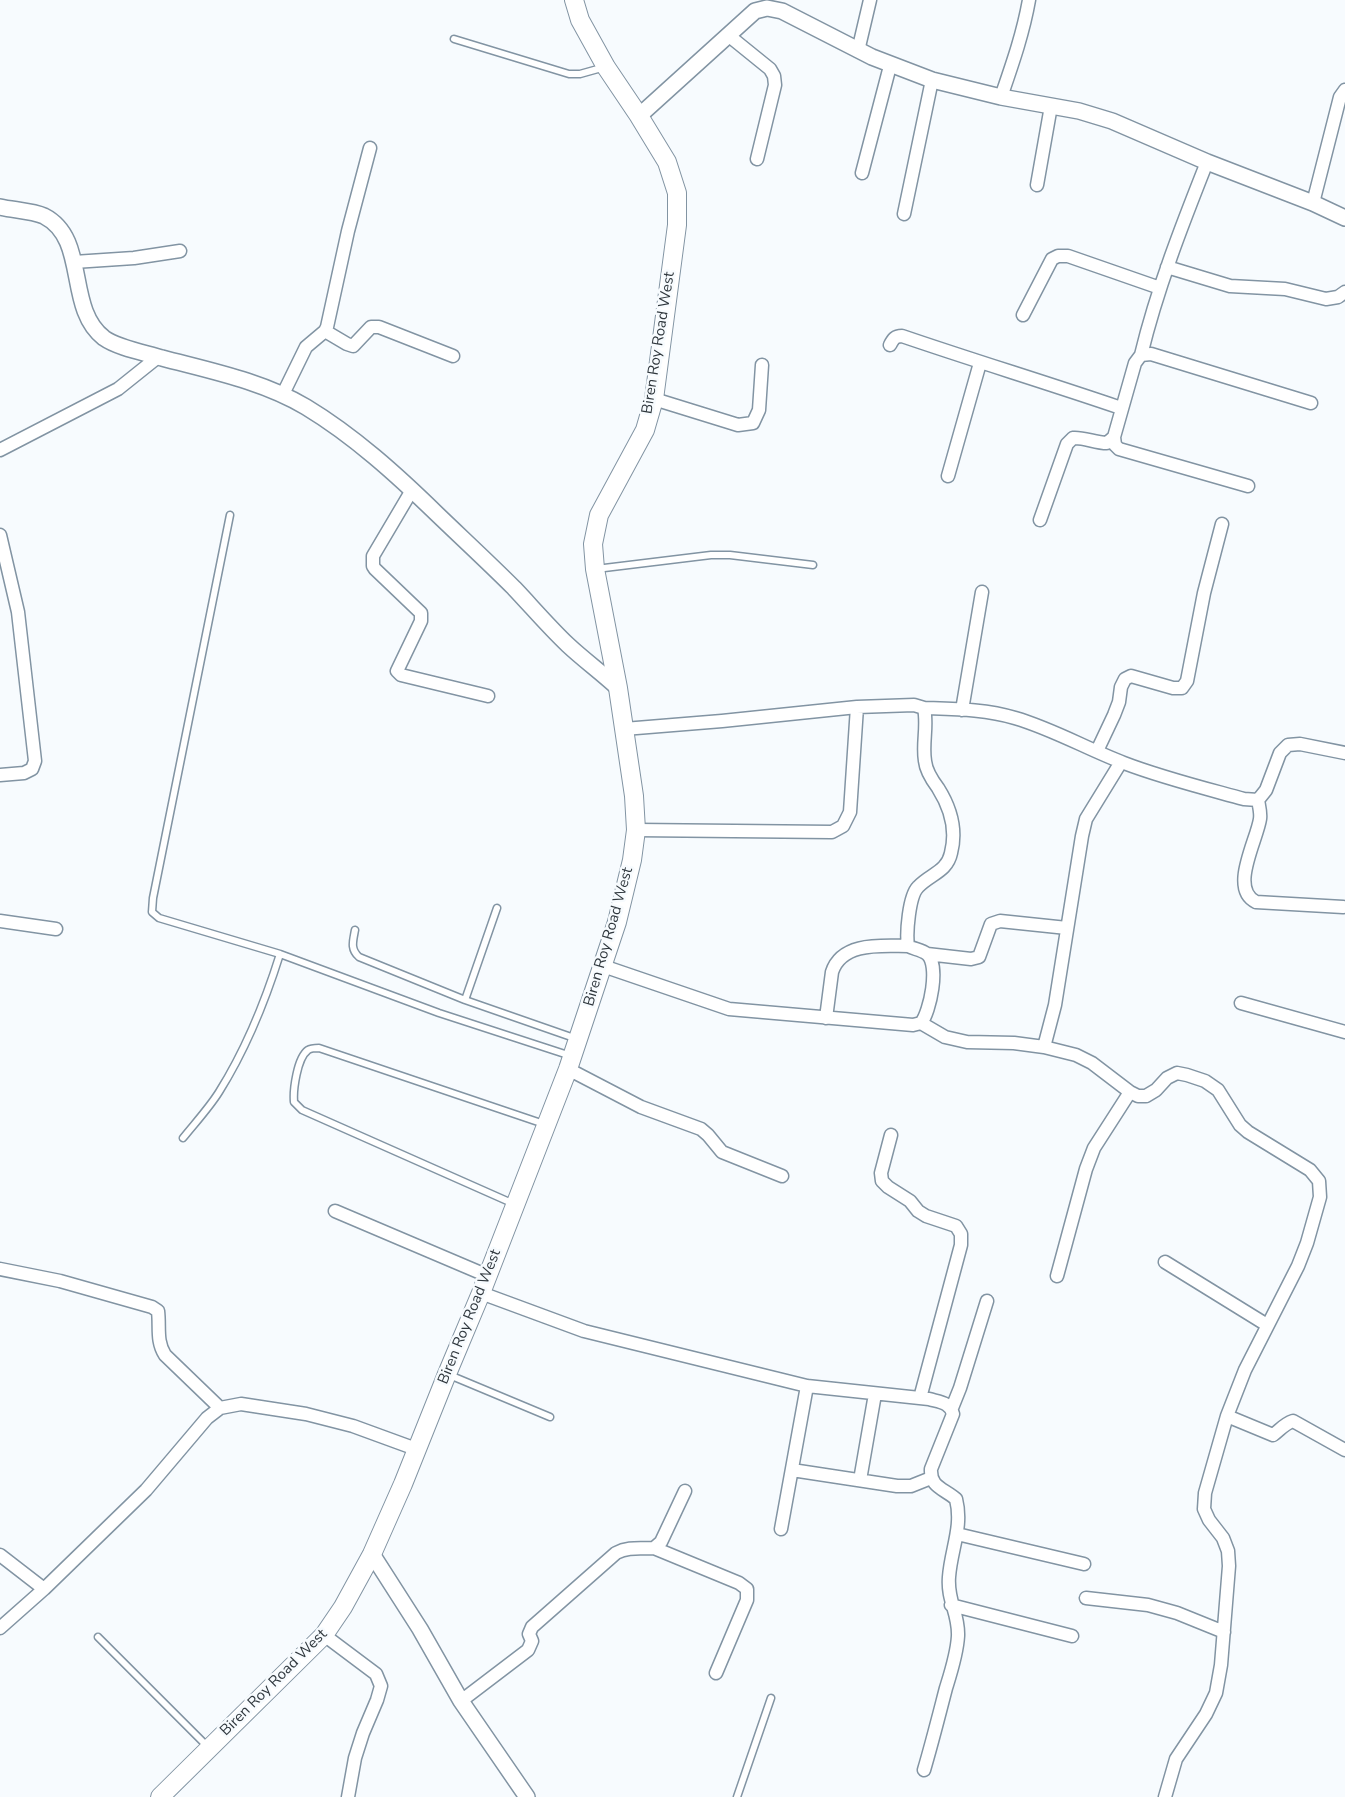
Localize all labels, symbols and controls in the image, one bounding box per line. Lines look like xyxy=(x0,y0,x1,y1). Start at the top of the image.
street label: Biren Roy Road West xyxy=(639,271,679,415)
street label: Biren Roy Road West xyxy=(581,865,637,1009)
street label: Biren Roy Road West xyxy=(435,1247,505,1387)
street label: Biren Roy Road West xyxy=(217,1626,331,1740)

